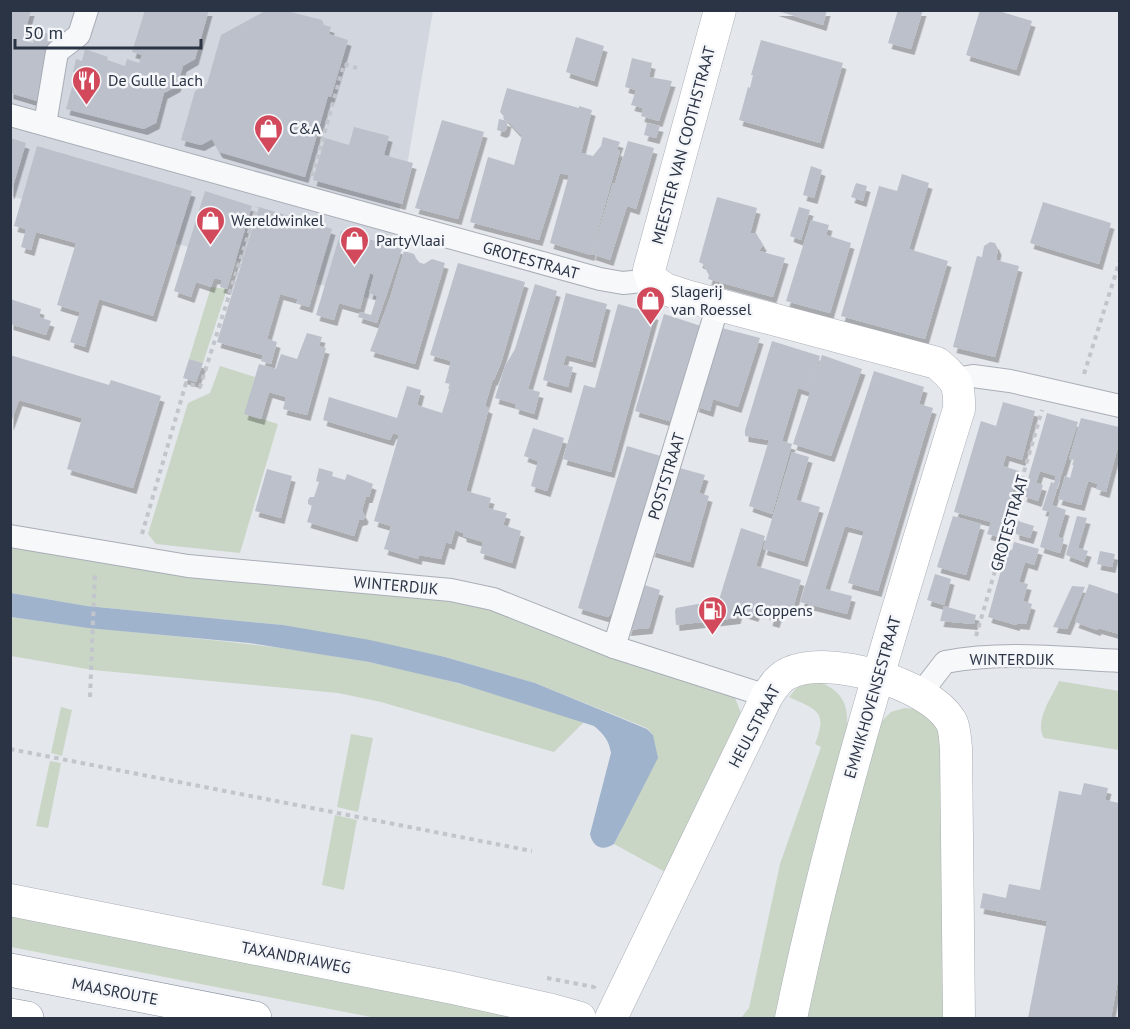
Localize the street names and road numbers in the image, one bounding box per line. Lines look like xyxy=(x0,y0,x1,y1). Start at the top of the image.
street label: MEESTER VAN COOTHSTRAAT xyxy=(647,44,719,246)
street label: GROTESTRAAT xyxy=(481,237,582,283)
street label: POSTSTRAAT xyxy=(643,430,689,522)
street label: GROTESTRAAT xyxy=(986,472,1032,573)
street label: WINTERDIJK xyxy=(353,571,440,599)
street label: EMMIKHOVENSESTRAAT xyxy=(839,613,905,781)
street label: WINTERDIJK xyxy=(969,649,1055,669)
street label: HEULSTRAAT xyxy=(724,681,784,771)
street label: TAXANDRIAWEG xyxy=(239,937,353,977)
street label: MAASROUTE xyxy=(70,973,160,1009)

